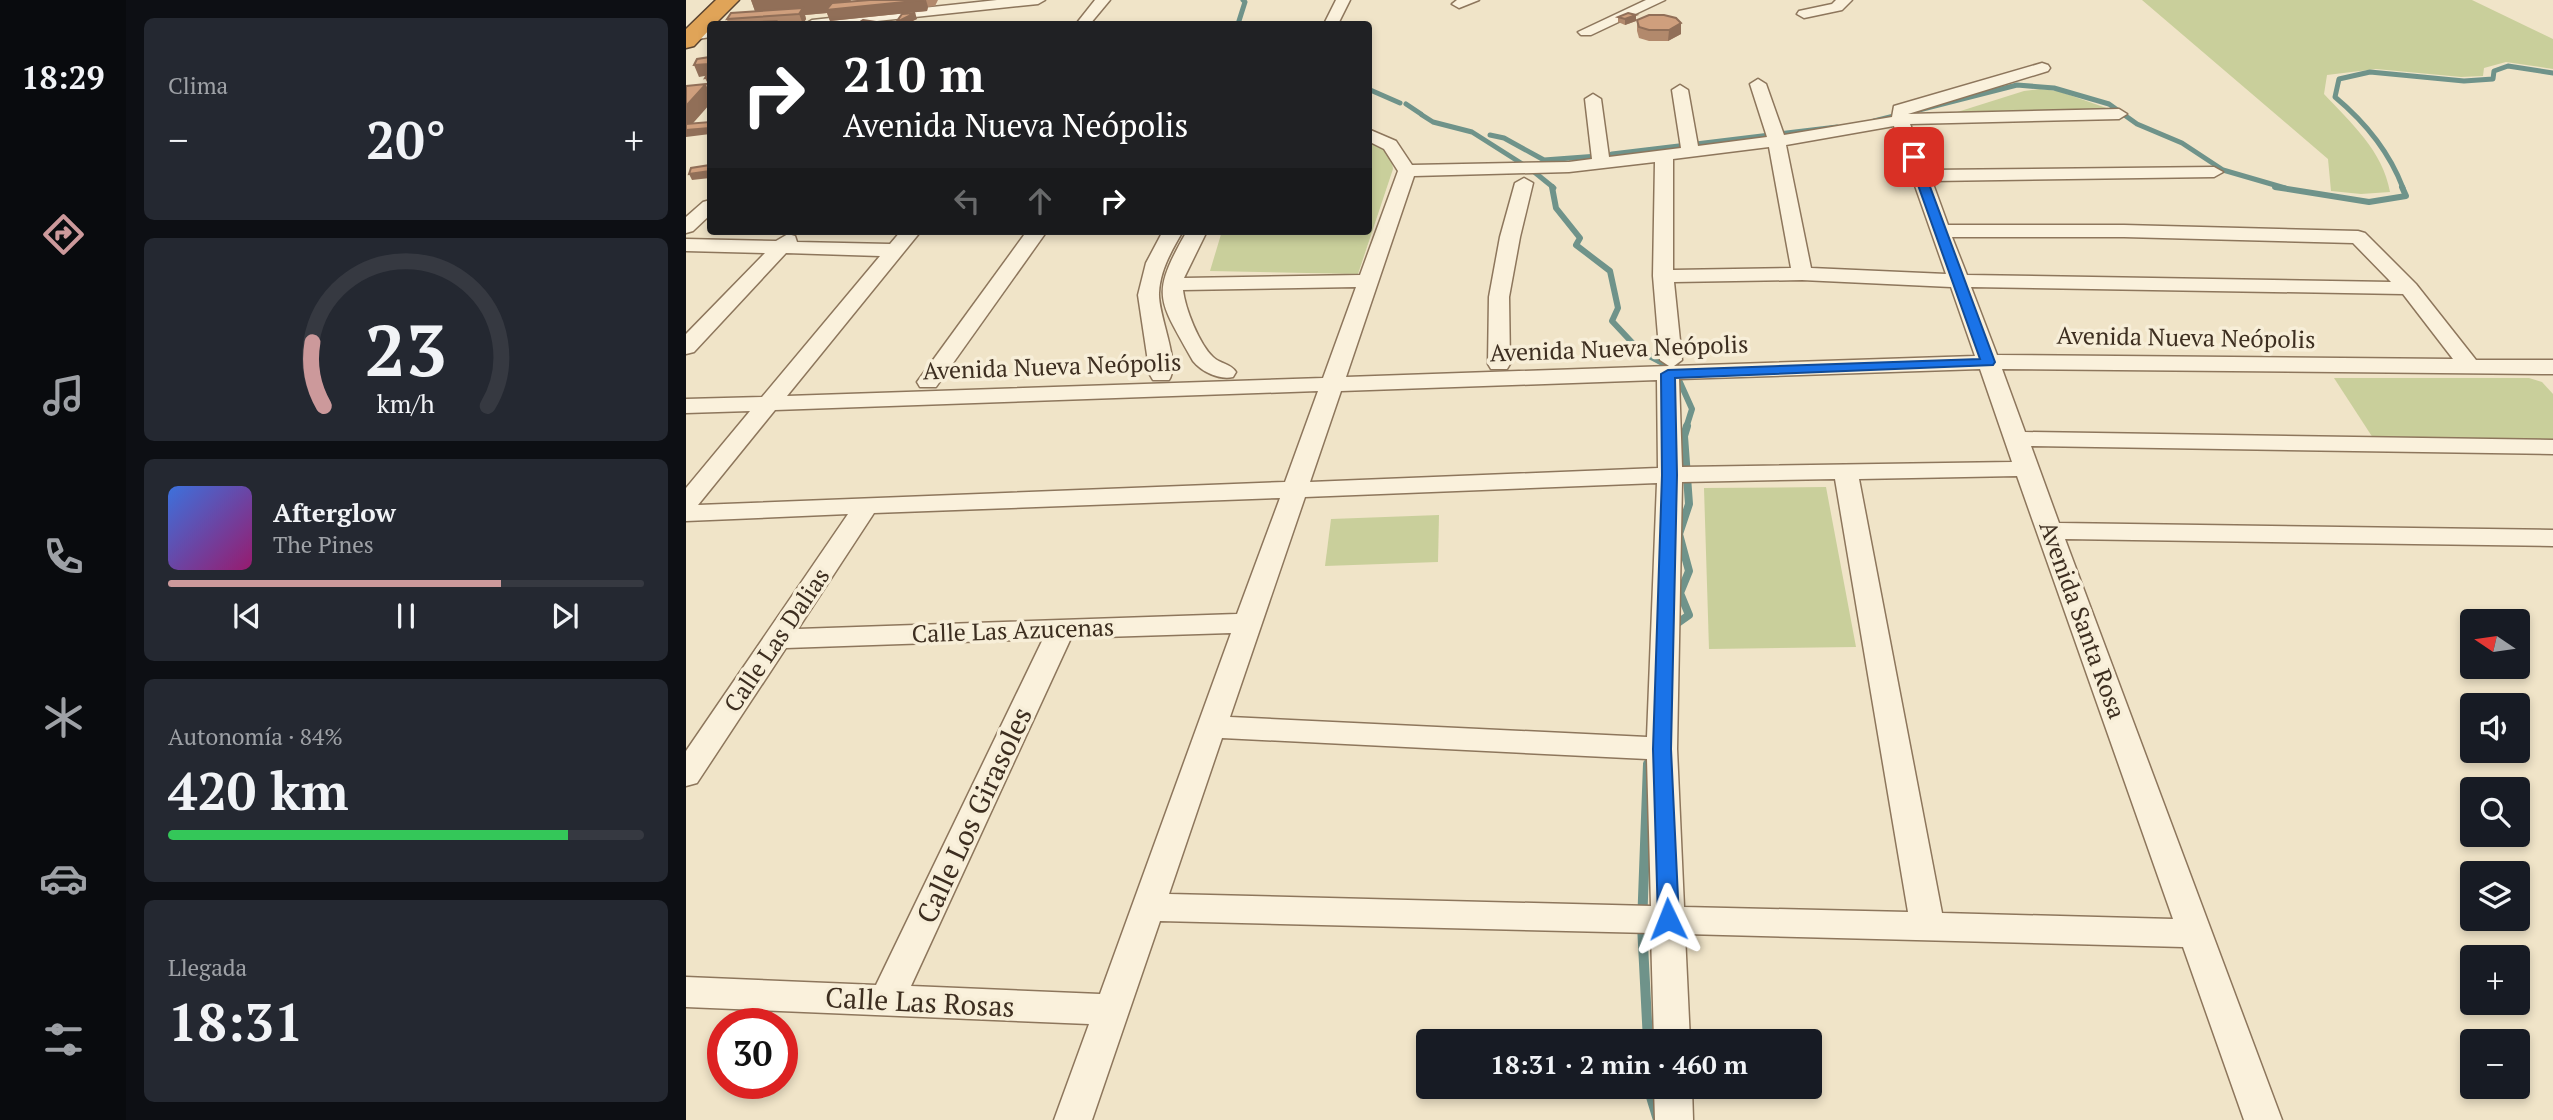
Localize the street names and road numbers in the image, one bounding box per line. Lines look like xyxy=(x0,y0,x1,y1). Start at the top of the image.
street label: Avenida Nueva Neópolis xyxy=(2056,319,2316,355)
street label: Avenida Nueva Neópolis xyxy=(1489,327,1749,369)
street label: Avenida Nueva Neópolis xyxy=(922,345,1182,387)
street label: Avenida Santa Rosa xyxy=(2032,516,2134,723)
street label: Calle Las Dalias xyxy=(716,561,836,718)
street label: Calle Las Azucenas xyxy=(911,610,1115,650)
street label: Calle Los Girasoles xyxy=(907,701,1040,929)
street label: Calle Las Rosas xyxy=(824,978,1016,1025)

